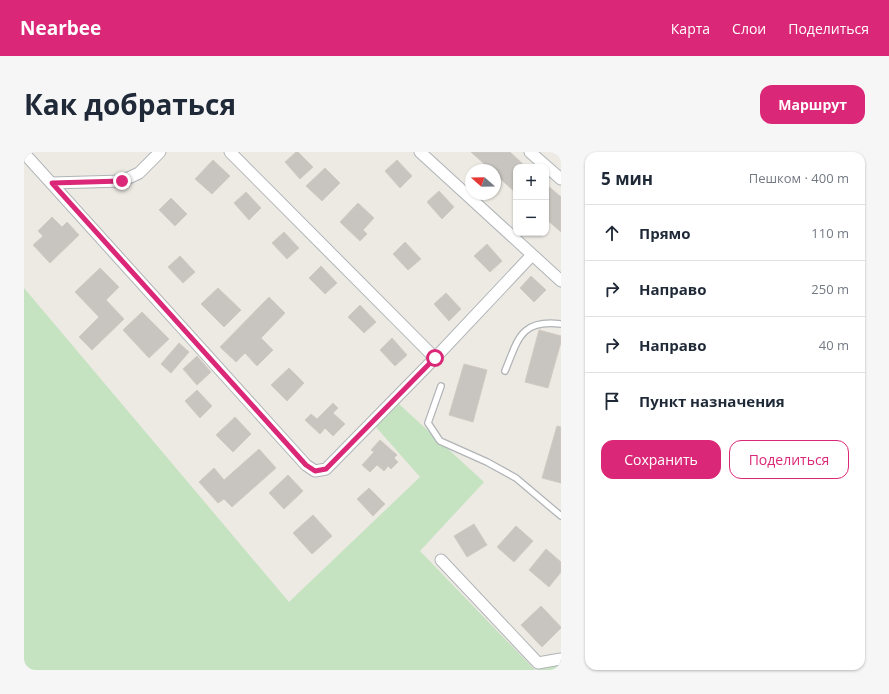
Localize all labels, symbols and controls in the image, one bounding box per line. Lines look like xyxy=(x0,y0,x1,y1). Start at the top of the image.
text: Nearbee xyxy=(20,15,101,41)
text: Карта xyxy=(671,19,710,38)
text: Слои xyxy=(732,19,766,38)
text: Поделиться xyxy=(788,19,869,38)
text: Как добраться xyxy=(24,85,236,123)
button: Маршрут xyxy=(760,85,865,124)
north arrow xyxy=(465,164,501,200)
map controls xyxy=(513,164,549,236)
button: + xyxy=(513,164,549,200)
text: 5 мин xyxy=(601,167,653,190)
text: Пешком · 400 m xyxy=(749,169,849,187)
route end xyxy=(113,172,131,190)
button: − xyxy=(513,200,549,236)
icon: ahead xyxy=(601,222,623,244)
text: Прямо xyxy=(639,223,691,243)
text: 110 m xyxy=(811,224,849,242)
icon: right xyxy=(601,278,623,300)
text: Направо xyxy=(639,279,707,299)
text: 250 m xyxy=(811,280,849,298)
icon: right xyxy=(601,334,623,356)
text: Направо xyxy=(639,335,707,355)
text: 40 m xyxy=(819,336,849,354)
route start xyxy=(426,349,444,367)
icon: arrive xyxy=(601,390,623,412)
text: Пункт назначения xyxy=(639,391,785,411)
button: Сохранить xyxy=(601,440,721,479)
button: Поделиться xyxy=(729,440,849,479)

